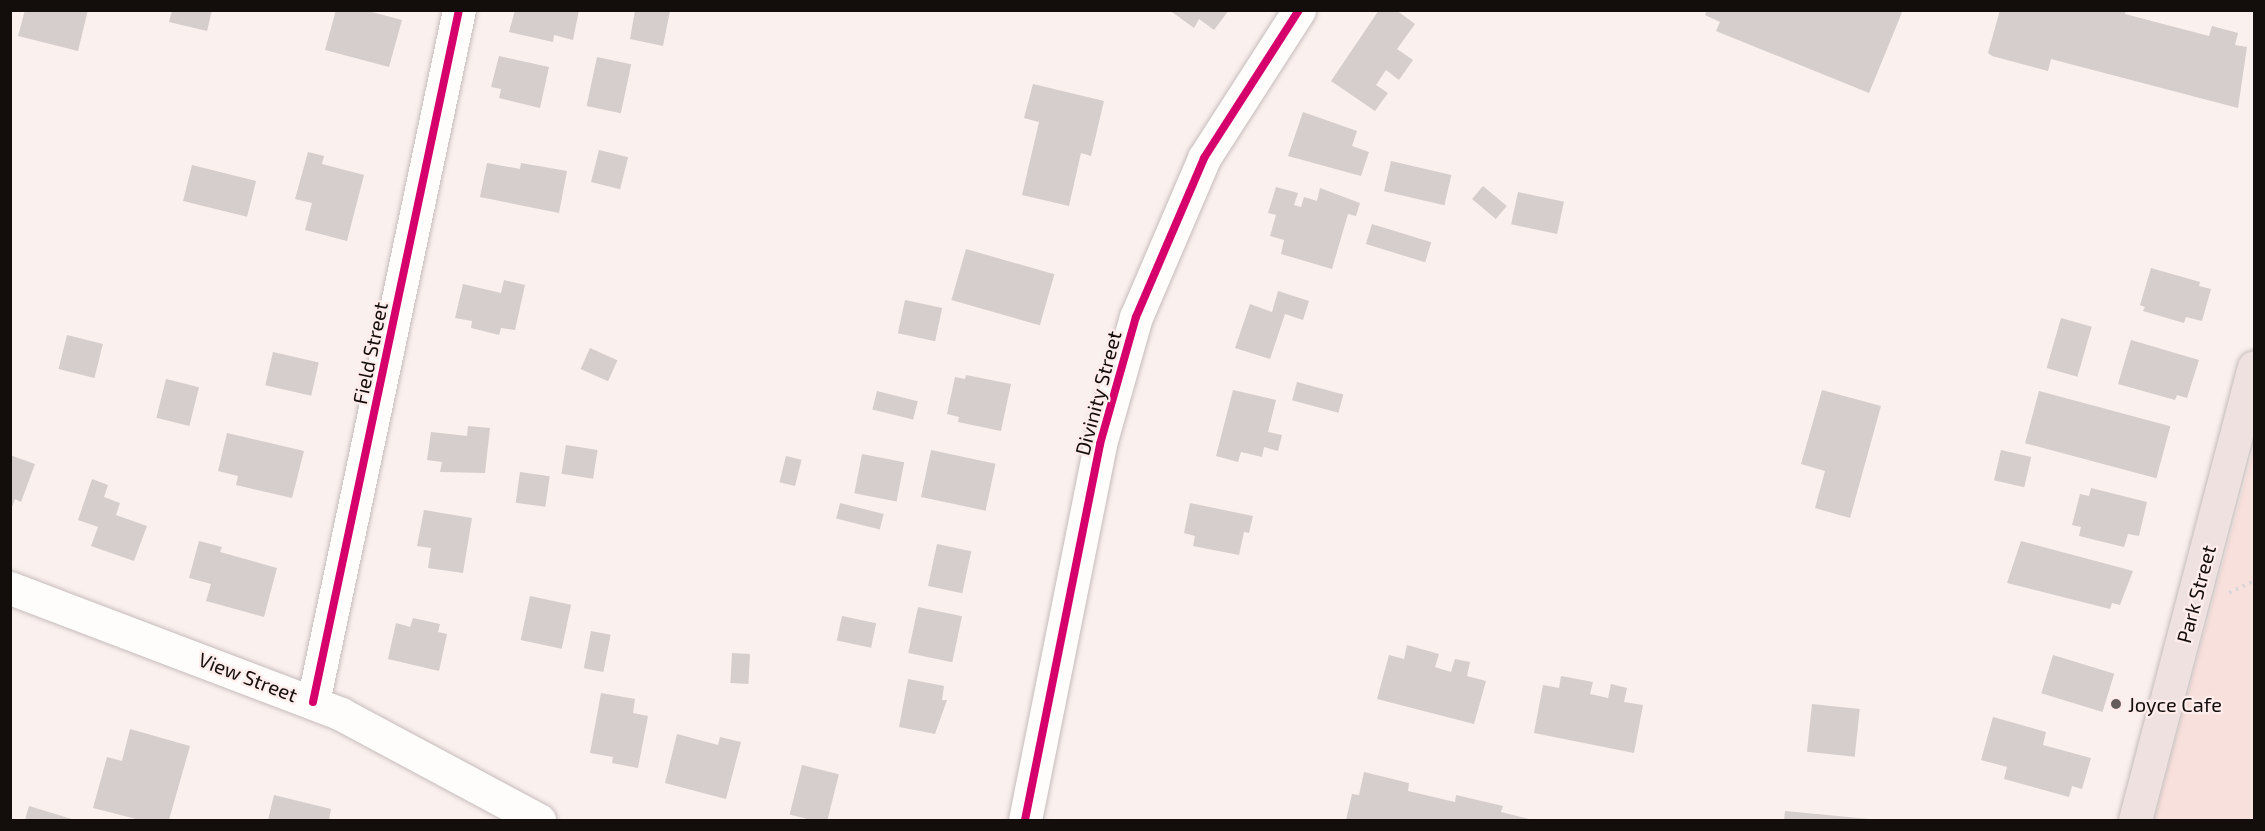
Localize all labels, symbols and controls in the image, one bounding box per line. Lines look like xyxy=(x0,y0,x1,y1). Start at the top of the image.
street label: Field Street xyxy=(347,300,393,406)
street label: Divinity Street xyxy=(1070,328,1126,458)
street label: Park Street xyxy=(2171,542,2221,646)
street label: View Street xyxy=(195,647,301,707)
place label: Joyce Cafe xyxy=(2128,692,2222,716)
marker: Joyce Cafe xyxy=(2109,697,2123,711)

